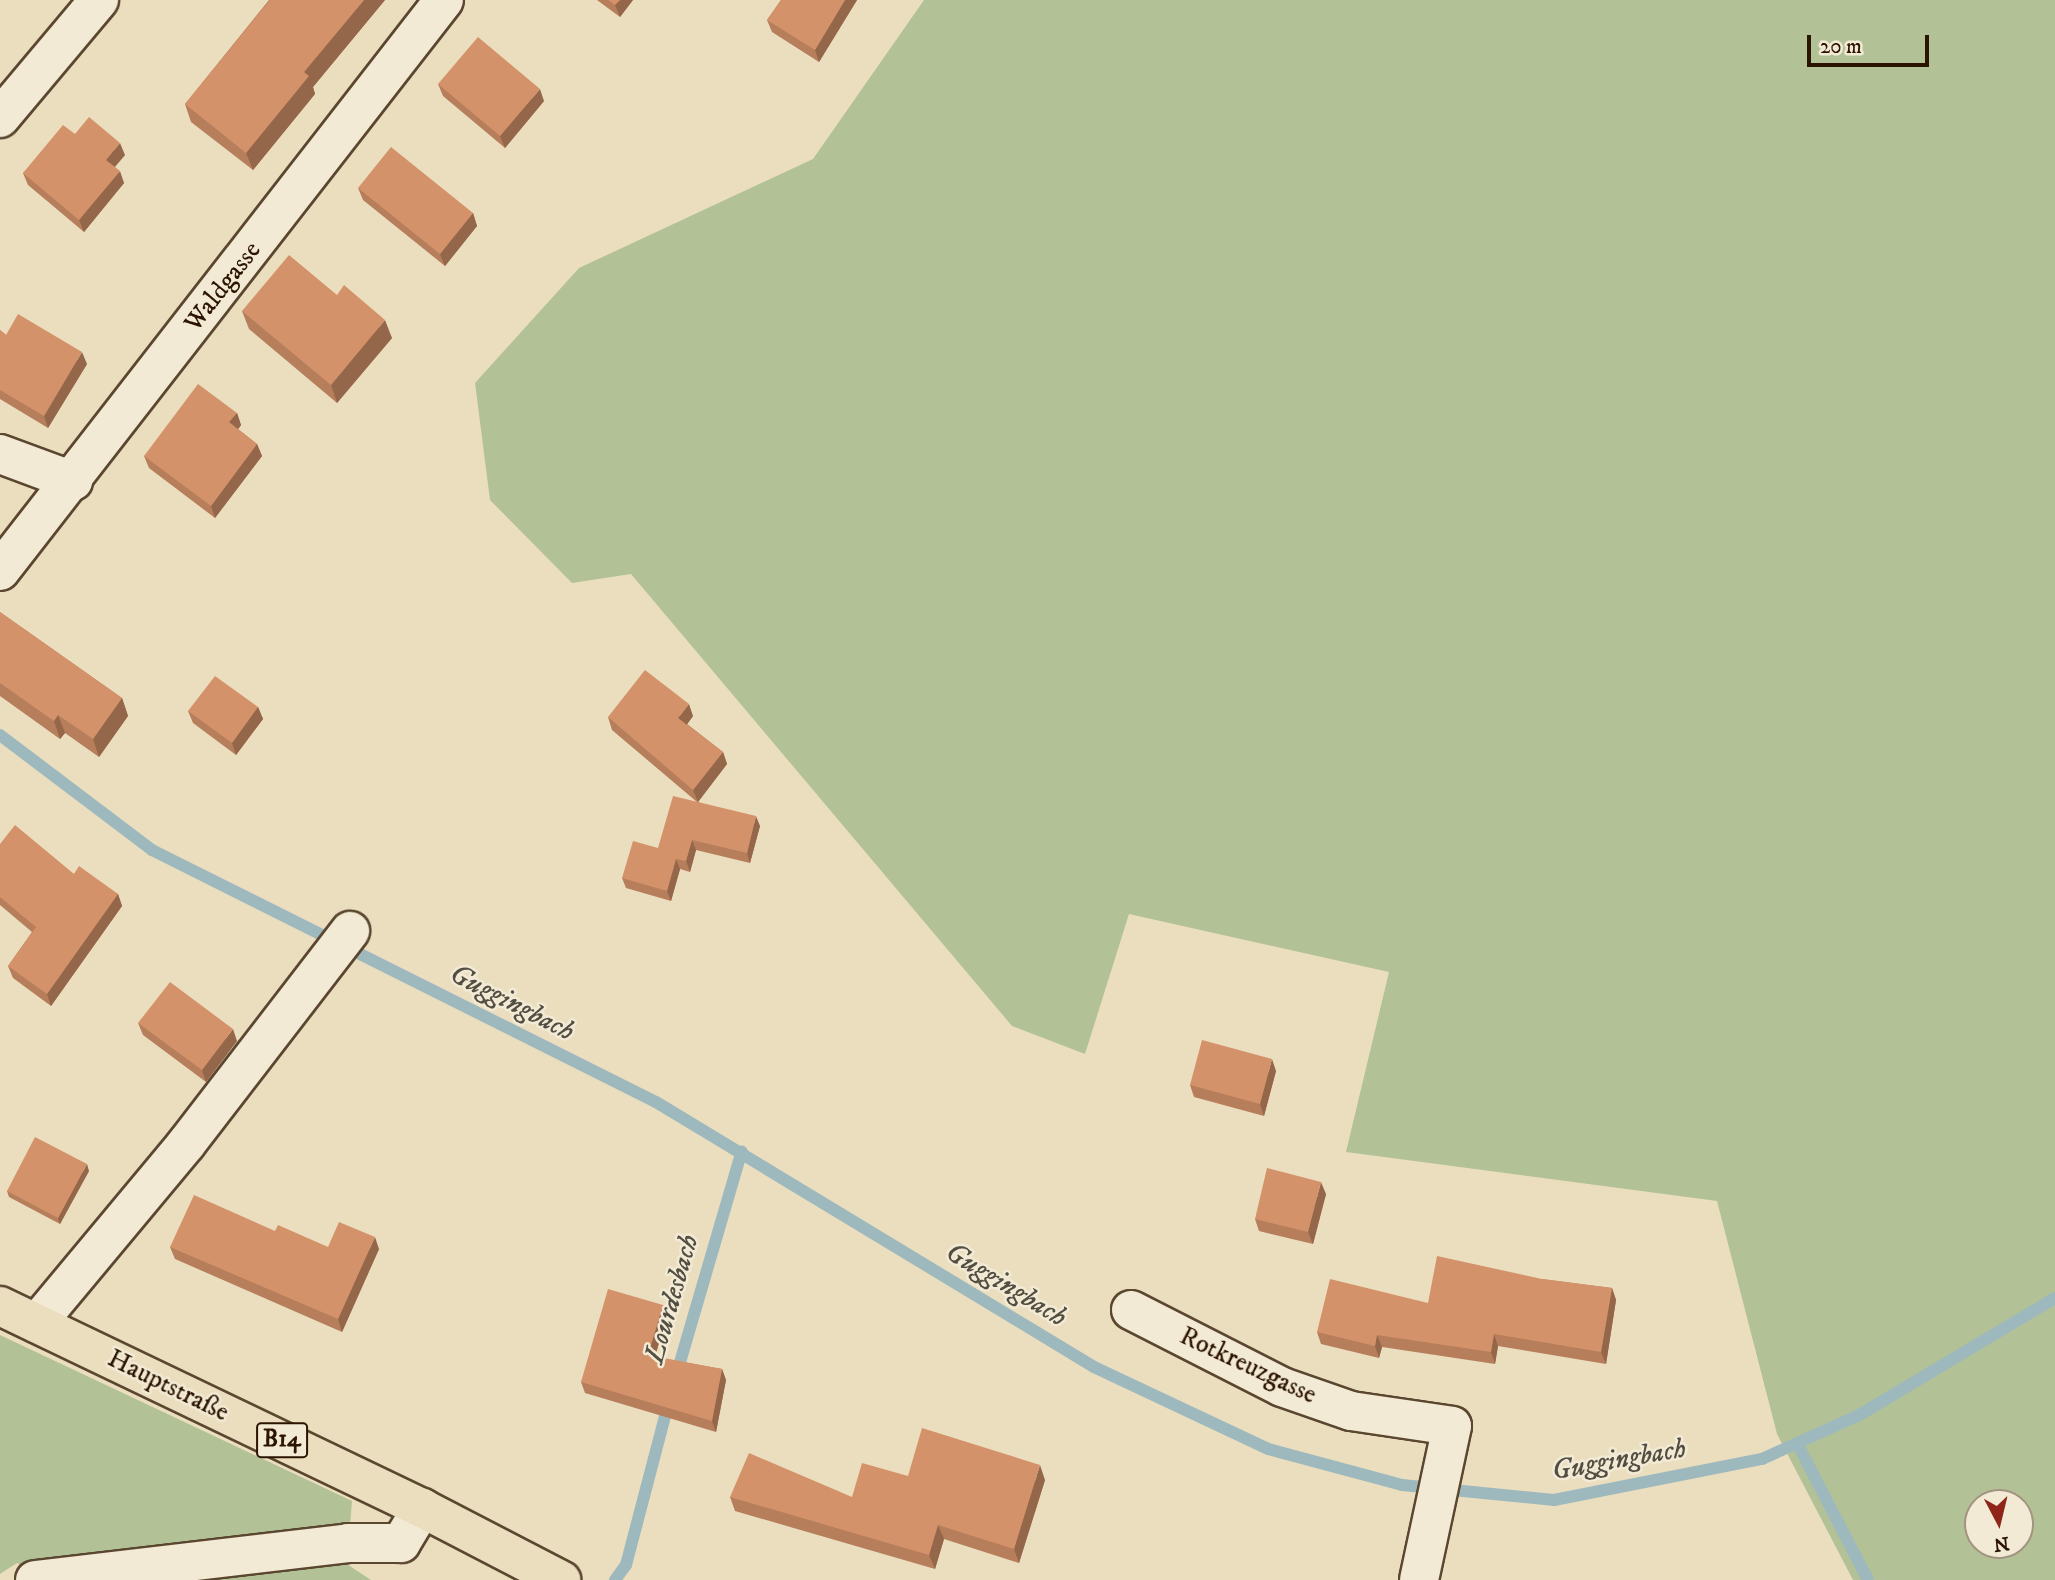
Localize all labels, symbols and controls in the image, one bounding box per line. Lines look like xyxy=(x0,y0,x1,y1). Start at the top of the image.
scale bar xyxy=(1810,21,1932,65)
text: 20 m xyxy=(1820,34,1862,60)
street label: Waldgasse xyxy=(178,236,268,338)
water label: Guggingbach xyxy=(444,957,580,1049)
water label: Lourdesbach xyxy=(638,1231,706,1367)
water label: Guggingbach xyxy=(939,1236,1073,1334)
street label: Rotkreuzgasse xyxy=(1175,1321,1321,1411)
street label: Hauptstraße xyxy=(102,1343,234,1429)
road number: B14 xyxy=(256,1420,308,1460)
water label: Guggingbach xyxy=(1549,1432,1689,1488)
north arrow xyxy=(1964,1489,2034,1559)
text: N xyxy=(1992,1531,2011,1556)

